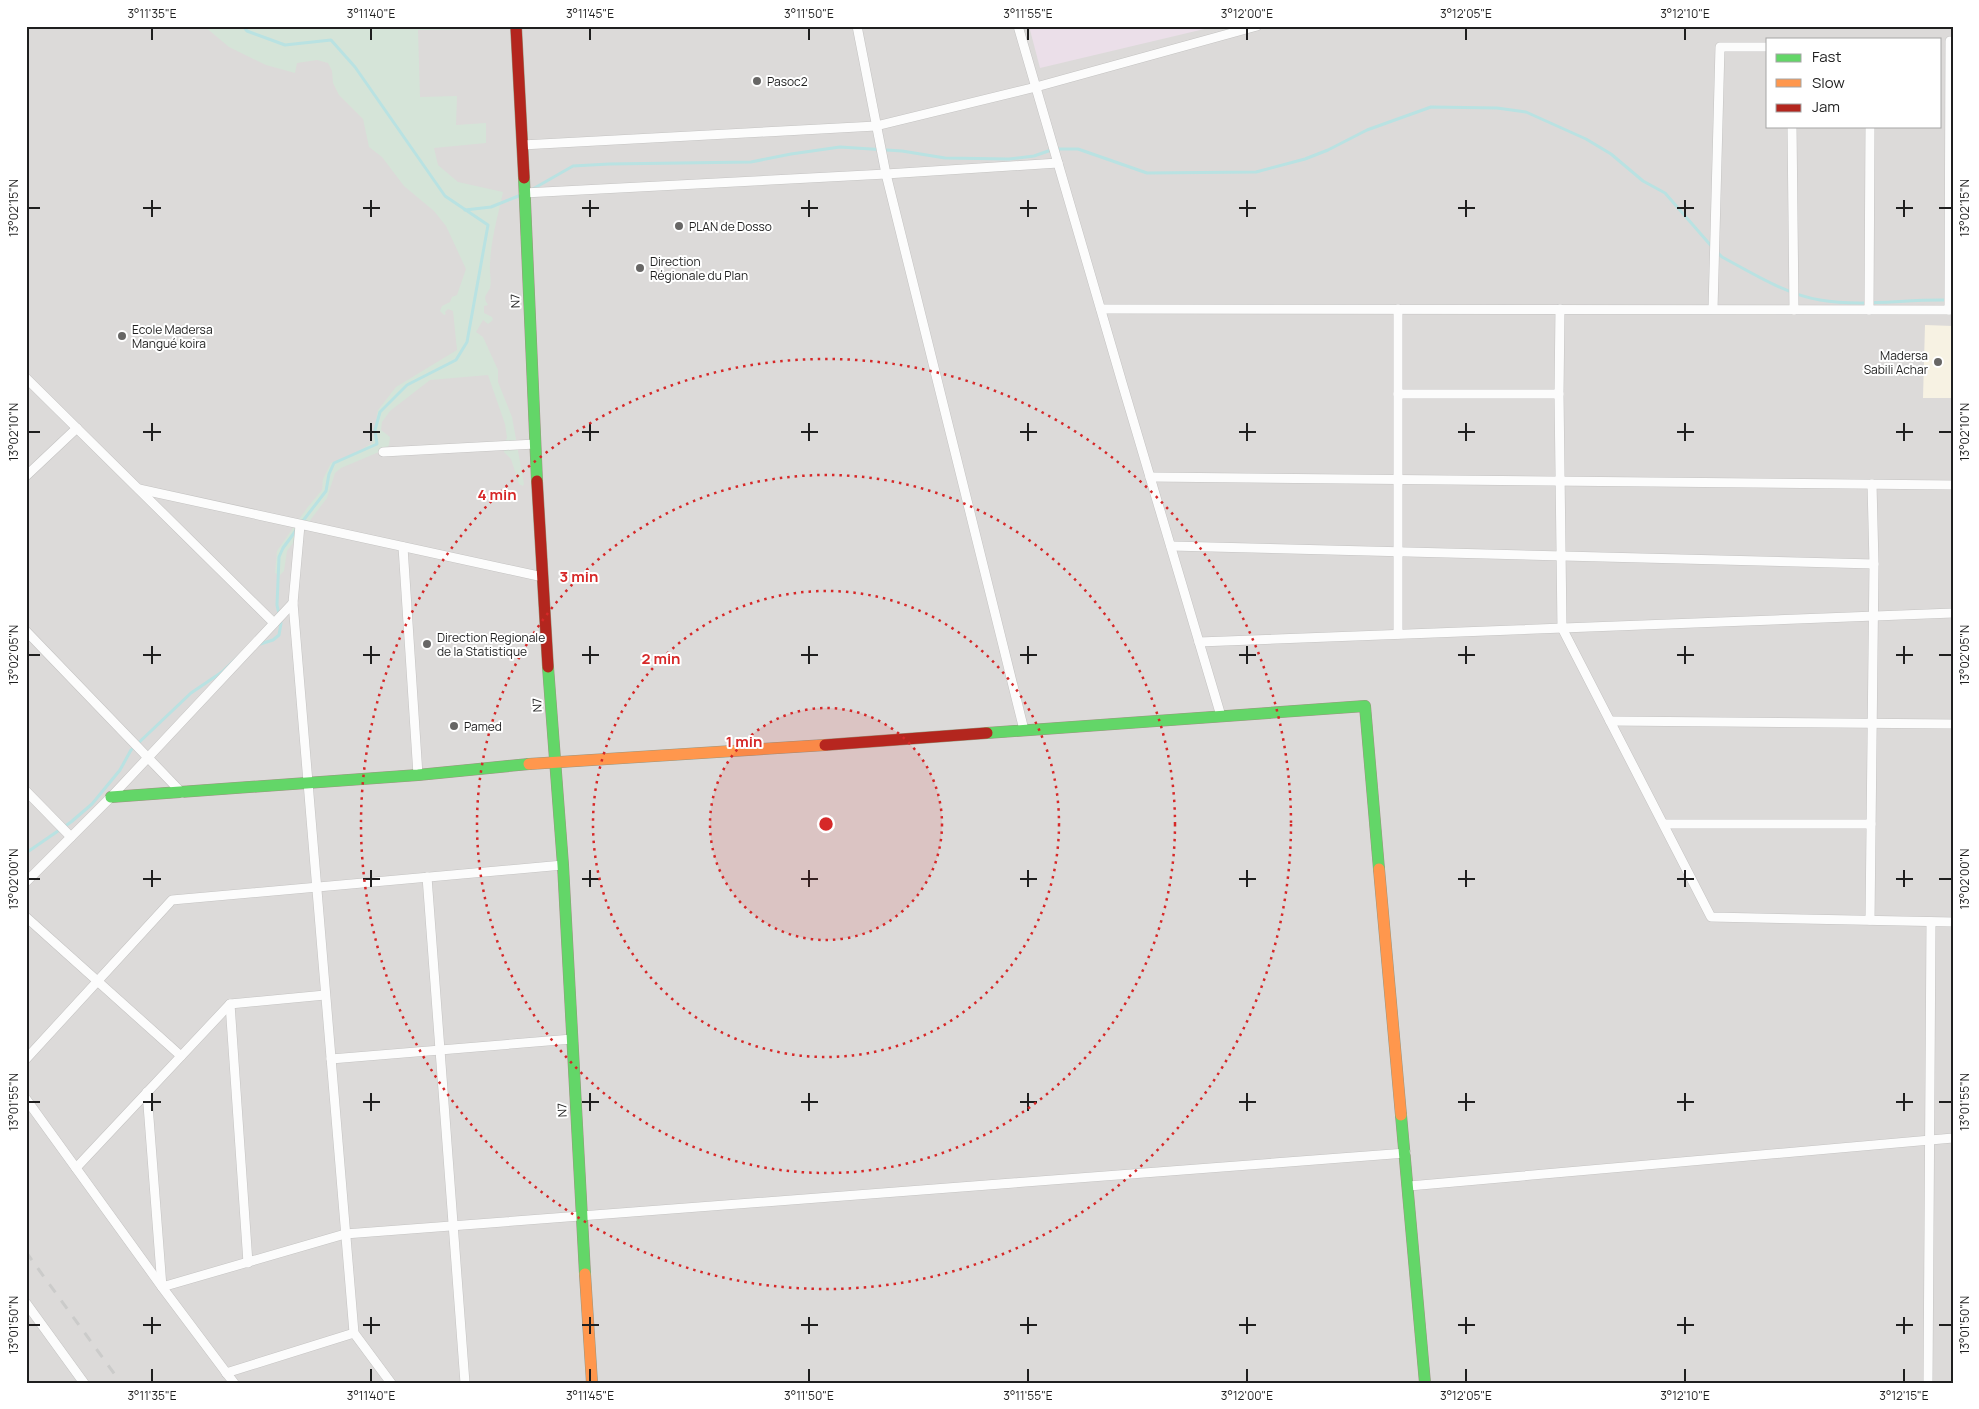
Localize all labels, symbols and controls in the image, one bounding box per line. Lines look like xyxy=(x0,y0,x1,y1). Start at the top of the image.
text: 3°11'35"E xyxy=(127,5,177,22)
text: 3°11'40"E xyxy=(347,5,395,22)
text: 3°11'45"E xyxy=(566,5,614,22)
text: 3°11'50"E xyxy=(784,5,834,22)
text: 3°11'55"E xyxy=(1003,5,1053,22)
text: 3°12'00"E xyxy=(1221,5,1273,22)
text: 3°12'05"E xyxy=(1440,5,1492,22)
text: 3°12'10"E xyxy=(1660,5,1710,22)
legend xyxy=(1766,38,1942,128)
text: Fast xyxy=(1812,46,1841,67)
text: Slow xyxy=(1812,72,1845,93)
place label: Pasoc2 xyxy=(767,73,808,90)
marker: Pasoc2 xyxy=(751,75,763,87)
text: Jam xyxy=(1812,96,1840,117)
text: 13°02'15"N xyxy=(5,179,22,237)
text: 13°02'15"N xyxy=(1956,179,1973,237)
place label: PLAN de Dosso xyxy=(689,218,772,235)
marker: PLAN de Dosso xyxy=(673,220,685,232)
place label: Direction Régionale du Plan xyxy=(650,253,748,284)
marker: Direction Régionale du Plan xyxy=(634,262,646,274)
street label: N7 xyxy=(506,294,524,308)
place label: Ecole Madersa Mangué koira xyxy=(132,321,213,352)
marker: Ecole Madersa Mangué koira xyxy=(116,330,128,342)
place label: Madersa Sabili Achar xyxy=(1864,347,1929,378)
marker: Madersa Sabili Achar xyxy=(1932,356,1944,368)
text: 13°02'10"N xyxy=(5,403,22,461)
text: 13°02'10"N xyxy=(1956,403,1973,461)
text: 4 min xyxy=(477,484,517,505)
text: 3 min xyxy=(560,566,598,587)
text: 13°02'05"N xyxy=(5,625,22,685)
text: 13°02'05"N xyxy=(1956,625,1973,685)
place label: Direction Regionale de la Statistique xyxy=(437,629,545,660)
marker: Direction Regionale de la Statistique xyxy=(421,638,433,650)
text: 2 min xyxy=(641,648,681,669)
street label: N7 xyxy=(528,697,546,713)
place label: Pamed xyxy=(464,718,502,735)
marker: Pamed xyxy=(448,720,460,732)
text: 1 min xyxy=(726,731,762,752)
centre of rings xyxy=(817,815,835,833)
text: 13°02'00"N xyxy=(5,849,22,910)
text: 13°02'00"N xyxy=(1956,849,1973,910)
text: 13°01'55"N xyxy=(5,1073,22,1131)
text: 13°01'55"N xyxy=(1956,1073,1973,1131)
street label: N7 xyxy=(553,1102,571,1118)
text: 13°01'50"N xyxy=(5,1296,22,1354)
text: 13°01'50"N xyxy=(1956,1296,1973,1354)
text: 3°11'35"E xyxy=(127,1387,177,1404)
text: 3°11'40"E xyxy=(347,1387,395,1404)
text: 3°11'45"E xyxy=(566,1387,614,1404)
text: 3°11'50"E xyxy=(784,1387,834,1404)
text: 3°11'55"E xyxy=(1003,1387,1053,1404)
text: 3°12'00"E xyxy=(1221,1387,1273,1404)
text: 3°12'05"E xyxy=(1440,1387,1492,1404)
text: 3°12'10"E xyxy=(1660,1387,1710,1404)
text: 3°12'15"E xyxy=(1879,1387,1929,1404)

